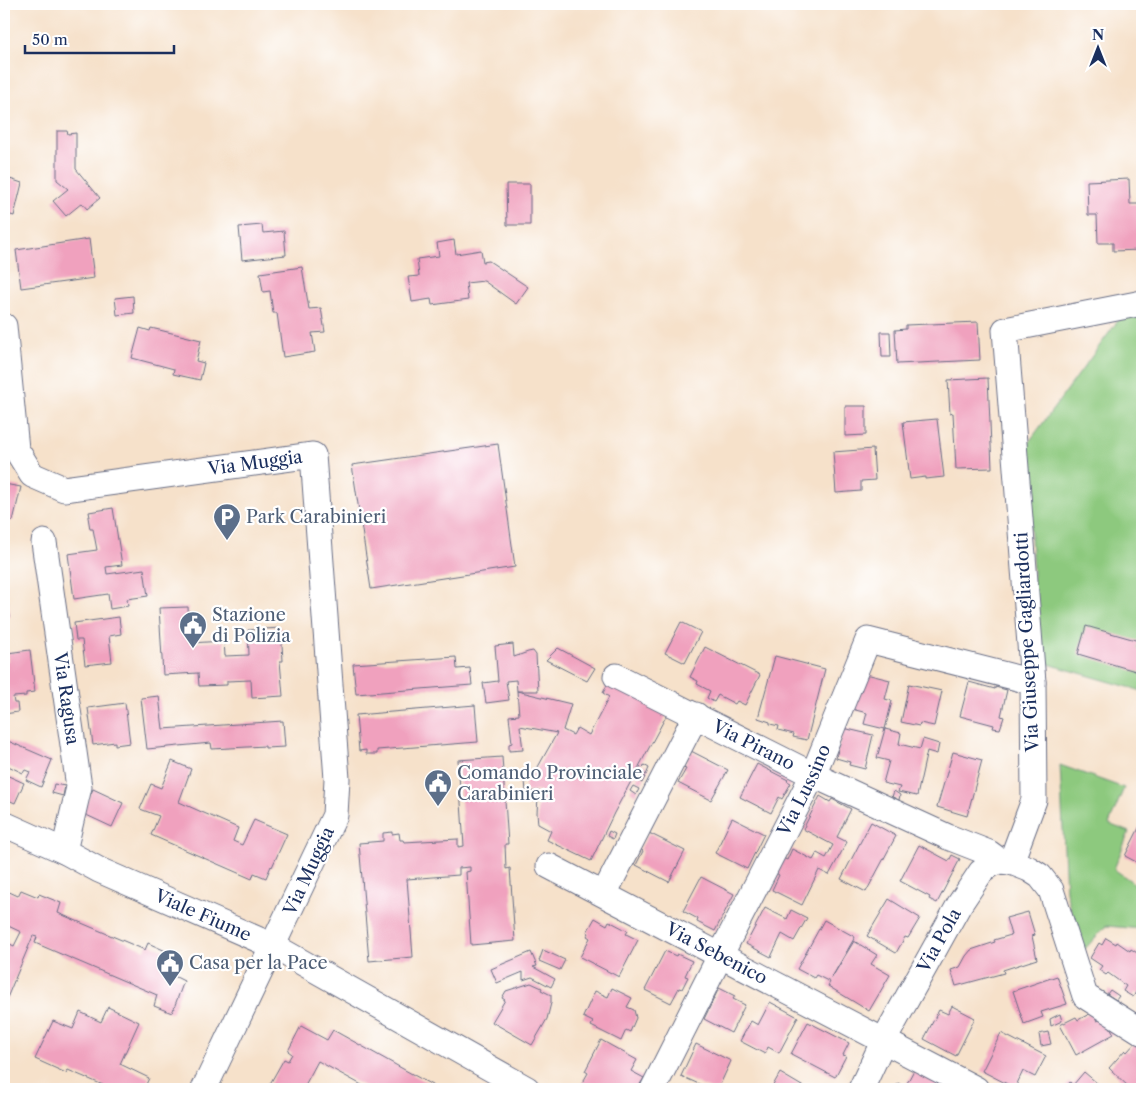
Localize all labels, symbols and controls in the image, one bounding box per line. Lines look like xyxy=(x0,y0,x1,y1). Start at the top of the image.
scale bar xyxy=(25,22,174,54)
north arrow xyxy=(1074,22,1124,72)
text: N xyxy=(1092,26,1104,44)
text: 50 m xyxy=(32,30,68,49)
street label: Via Muggia xyxy=(205,445,304,480)
parking icon: Park Carabinieri xyxy=(212,502,242,541)
place label: Park Carabinieri xyxy=(246,506,387,528)
street label: Via Giuseppe Gagliardotti xyxy=(1010,531,1044,753)
place label: Stazione di Polizia xyxy=(212,604,291,647)
public building icon: Stazione di Polizia xyxy=(178,610,208,649)
street label: Via Ragusa xyxy=(49,650,84,747)
street label: Via Pirano xyxy=(708,715,798,775)
street label: Via Lussino xyxy=(772,741,835,840)
place label: Comando Provinciale Carabinieri xyxy=(457,762,642,805)
public building icon: Comando Provinciale Carabinieri xyxy=(423,768,453,807)
street label: Via Muggia xyxy=(278,823,339,920)
street label: Viale Fiume xyxy=(150,884,255,946)
street label: Via Pola xyxy=(912,904,966,977)
street label: Via Sebenico xyxy=(661,917,771,989)
public building icon: Casa per la Pace xyxy=(155,948,185,987)
place label: Casa per la Pace xyxy=(189,952,328,974)

